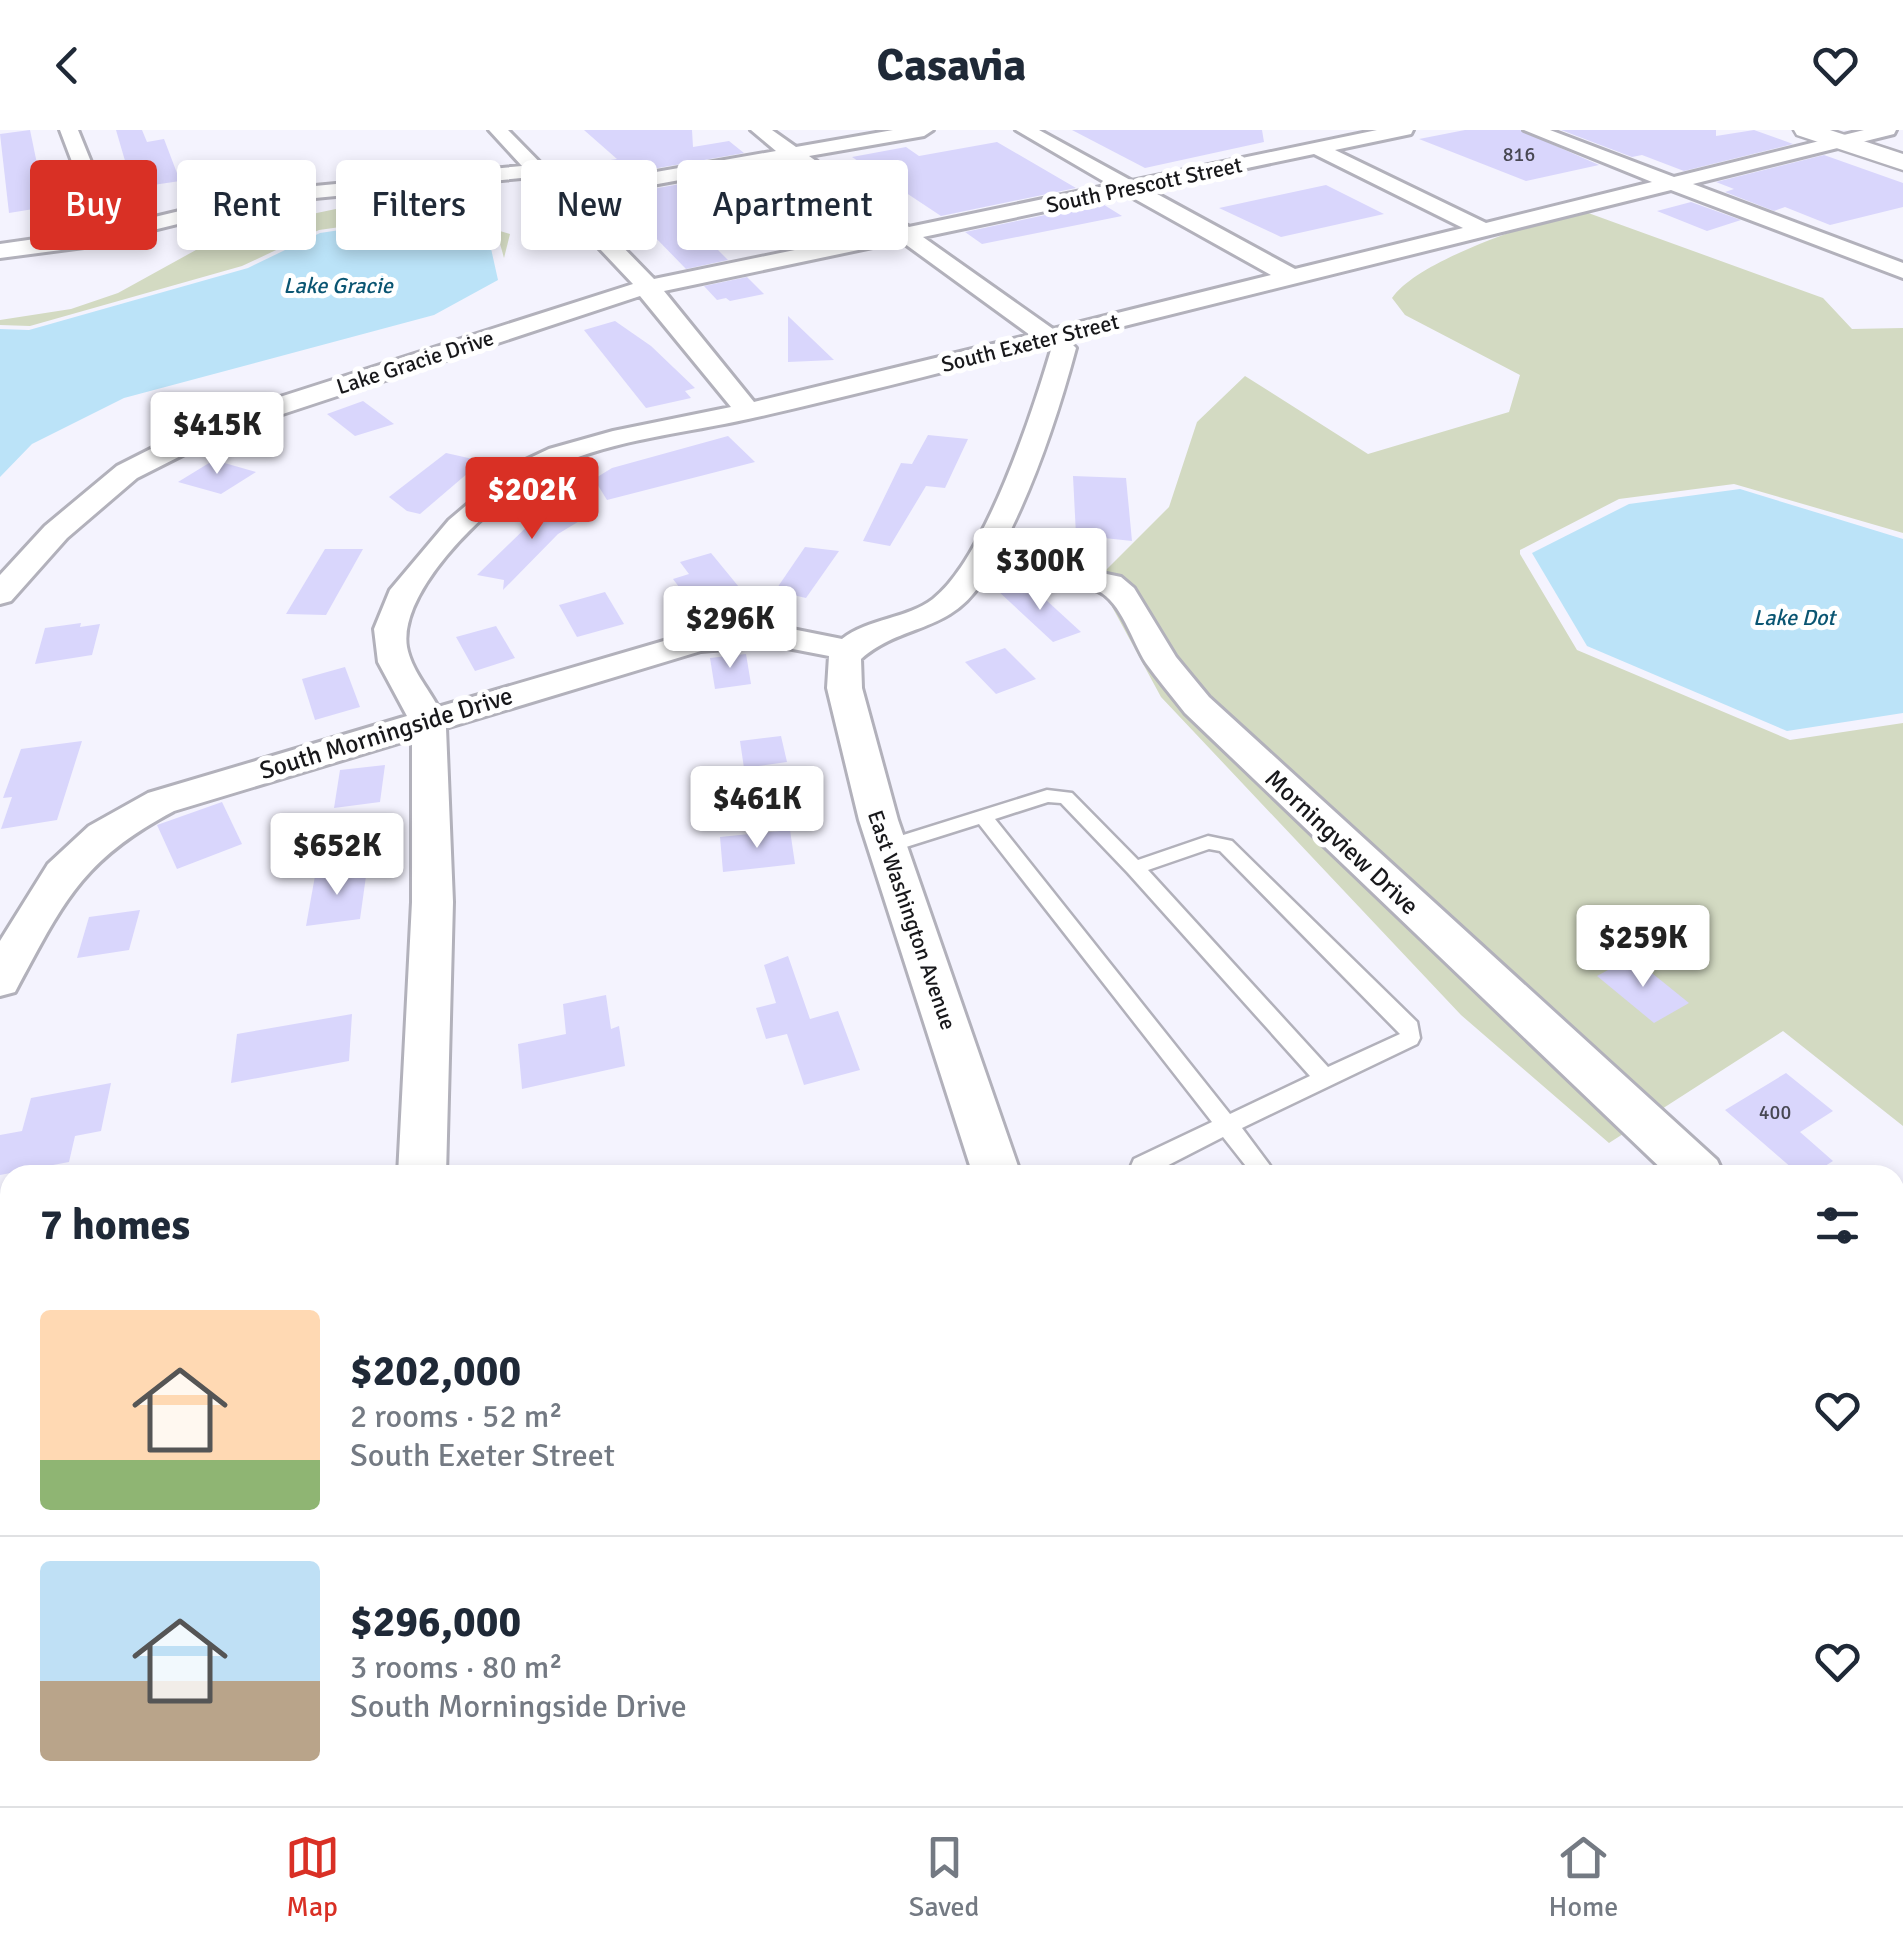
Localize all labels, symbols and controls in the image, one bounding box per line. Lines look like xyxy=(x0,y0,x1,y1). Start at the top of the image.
icon: back xyxy=(40,38,95,93)
text: Casavia xyxy=(877,38,1026,93)
icon: heart xyxy=(1808,38,1863,93)
house number: 816 xyxy=(1503,142,1535,167)
street label: South Prescott Street xyxy=(1044,151,1245,219)
chip: Buy xyxy=(30,160,157,250)
chip: Rent xyxy=(177,160,316,250)
chip: Filters xyxy=(336,160,501,250)
chip: New xyxy=(521,160,657,250)
chip: Apartment xyxy=(677,160,908,250)
water label: Lake Gracie xyxy=(283,272,394,299)
street label: South Exeter Street xyxy=(938,308,1122,378)
street label: Lake Gracie Drive xyxy=(333,324,497,400)
pin: $415K xyxy=(147,392,287,477)
text: $415K xyxy=(173,405,261,444)
pin: $202K xyxy=(462,457,602,542)
text: $202K xyxy=(488,470,576,509)
pin: $300K xyxy=(970,528,1110,613)
text: $300K xyxy=(996,541,1084,580)
pin: $296K xyxy=(660,586,800,671)
text: $296K xyxy=(686,599,774,638)
water label: Lake Dot xyxy=(1753,604,1837,631)
street label: South Morningside Drive xyxy=(256,680,516,786)
street label: Morningview Drive xyxy=(1259,763,1425,921)
pin: $461K xyxy=(687,766,827,851)
text: $461K xyxy=(713,779,801,818)
street label: East Washington Avenue xyxy=(862,807,962,1033)
pin: $652K xyxy=(267,813,407,898)
text: $652K xyxy=(293,826,381,865)
pin: $259K xyxy=(1573,905,1713,990)
text: $259K xyxy=(1599,918,1687,957)
house number: 400 xyxy=(1759,1100,1791,1125)
icon: filters xyxy=(1810,1198,1865,1253)
text: 7 homes xyxy=(40,1200,190,1251)
text: $202,000 xyxy=(350,1346,521,1397)
icon: home xyxy=(120,1350,240,1470)
icon: heart xyxy=(1810,1383,1865,1438)
text: 2 rooms · 52 m² xyxy=(350,1397,563,1436)
text: South Exeter Street xyxy=(350,1436,615,1475)
text: $296,000 xyxy=(350,1597,521,1648)
icon: home xyxy=(120,1601,240,1721)
icon: heart xyxy=(1810,1634,1865,1689)
text: 3 rooms · 80 m² xyxy=(350,1648,563,1687)
text: South Morningside Drive xyxy=(350,1687,687,1726)
tab: Map xyxy=(285,1830,340,1924)
tab: Saved xyxy=(909,1830,979,1924)
tab: Home xyxy=(1549,1830,1618,1924)

